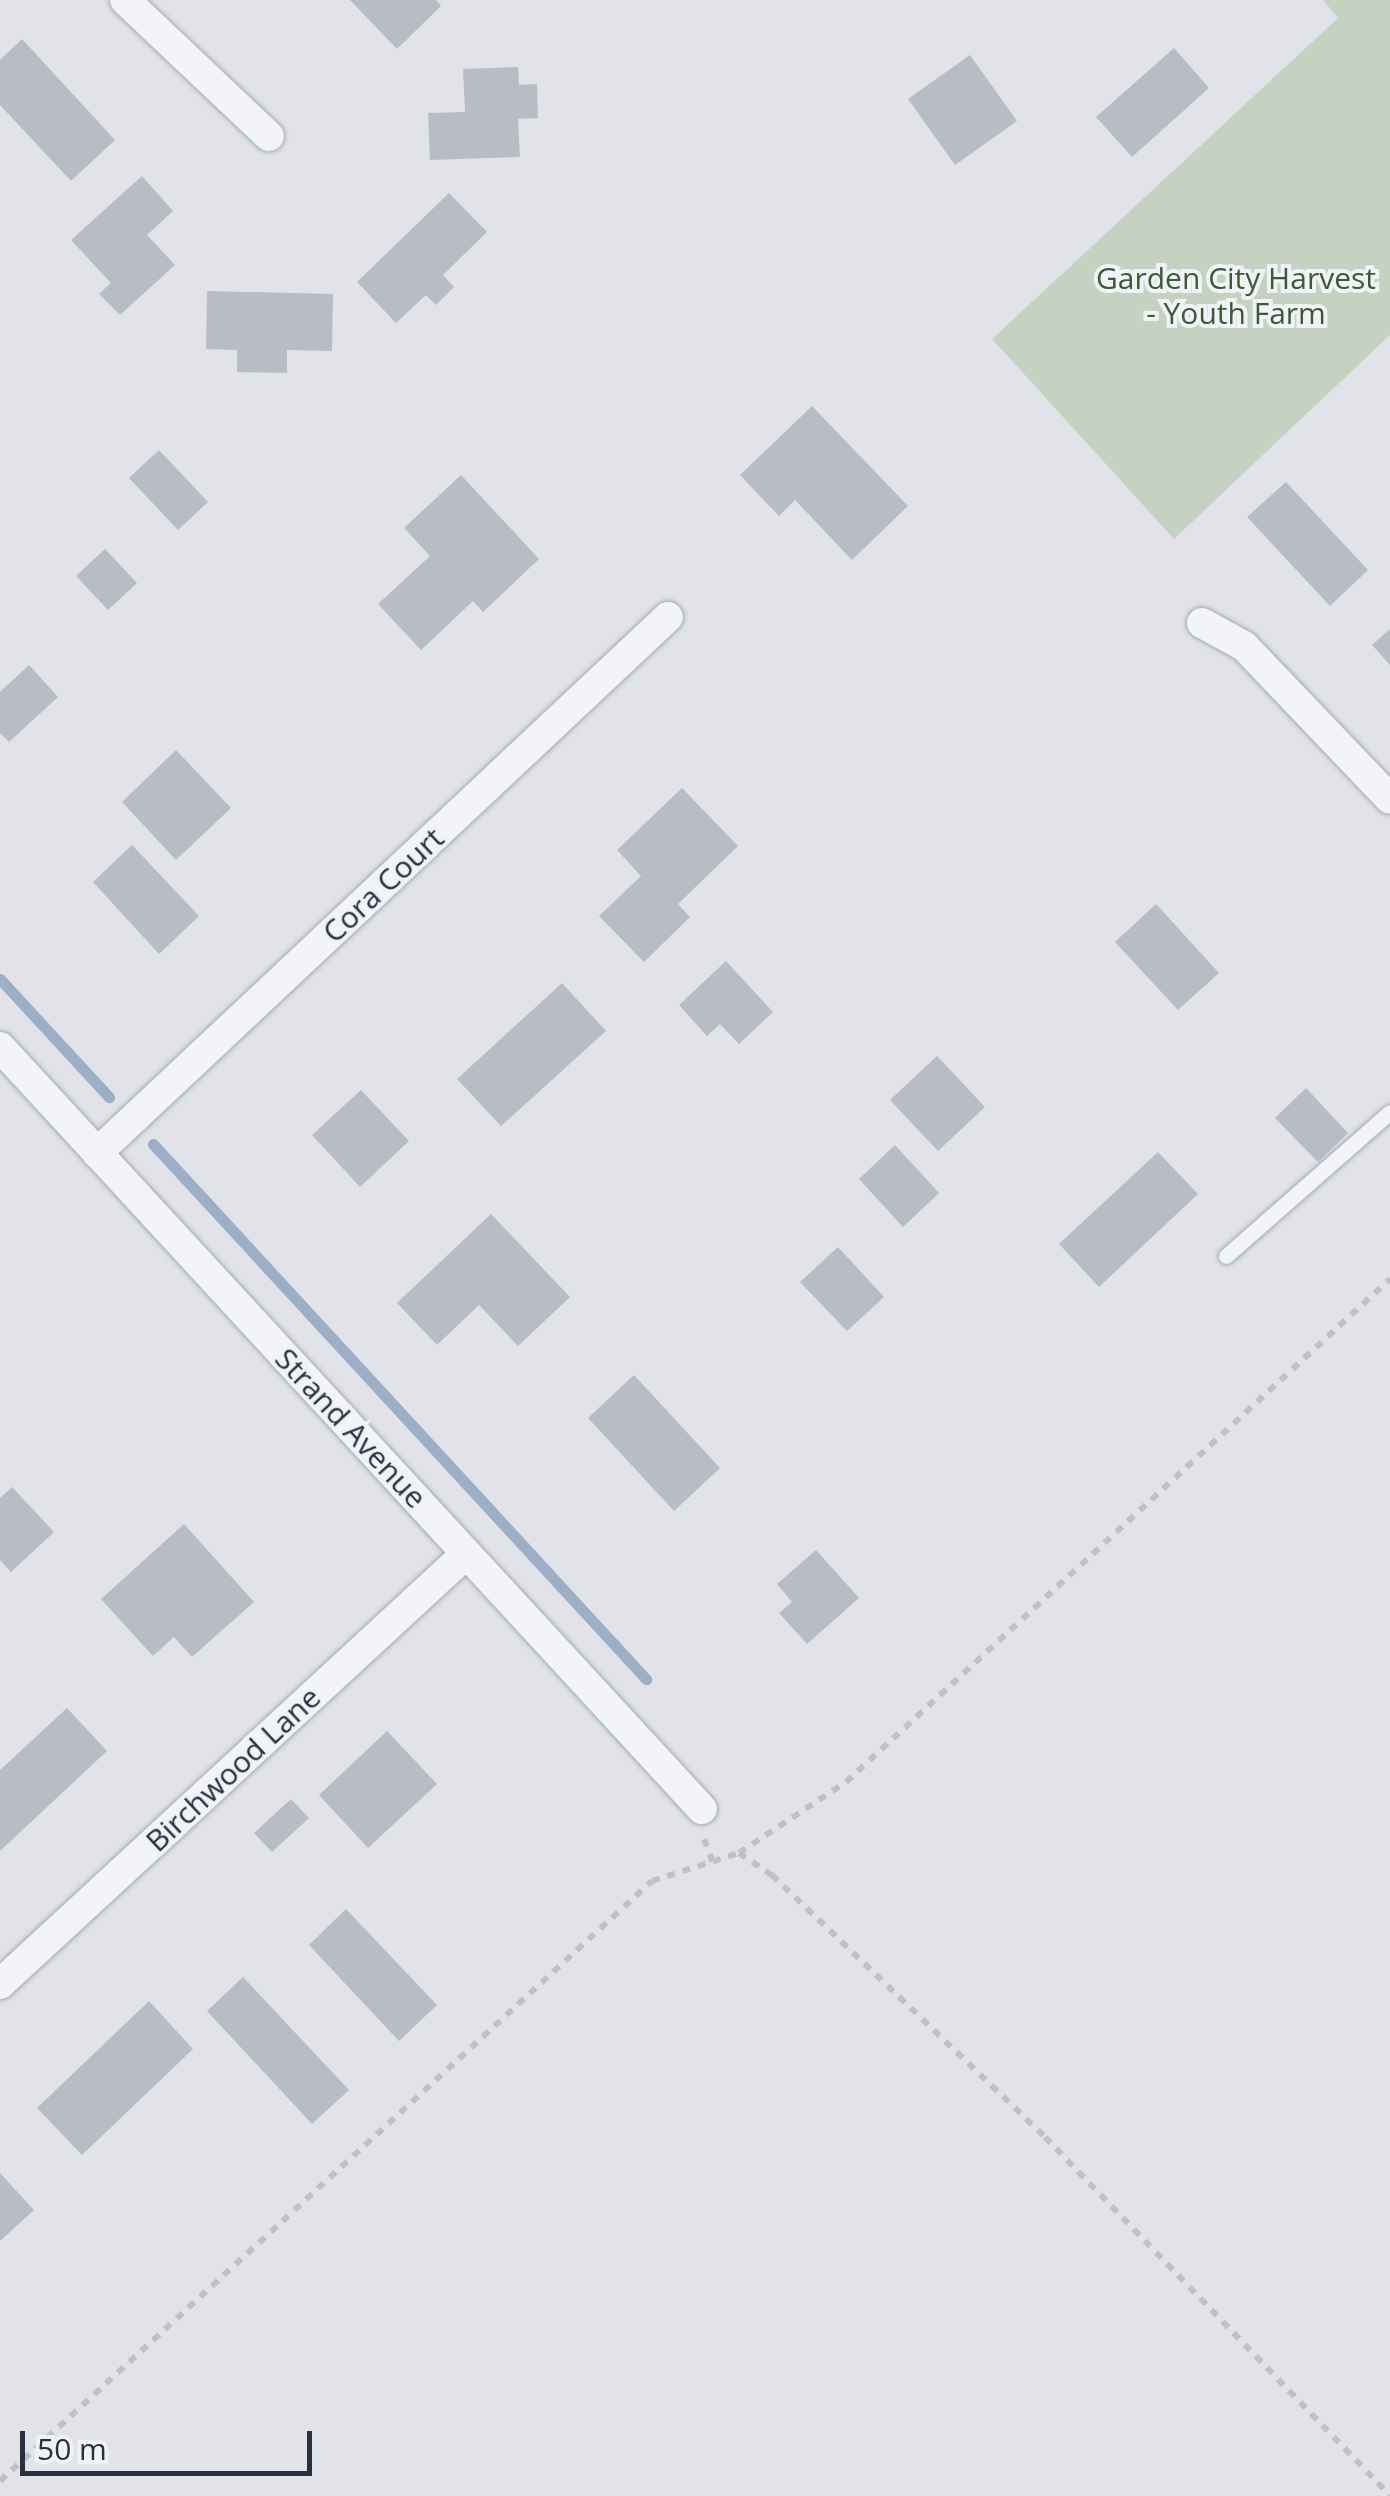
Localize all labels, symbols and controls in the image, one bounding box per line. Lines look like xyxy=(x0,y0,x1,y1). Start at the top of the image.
park label: Garden City Harvest - Youth Farm xyxy=(1096,260,1376,330)
street label: Cora Court xyxy=(315,820,451,950)
street label: Strand Avenue xyxy=(268,1341,434,1515)
street label: Birchwood Lane xyxy=(138,1679,328,1859)
scale bar xyxy=(25,2411,318,2473)
text: 50 m xyxy=(37,2428,107,2469)

